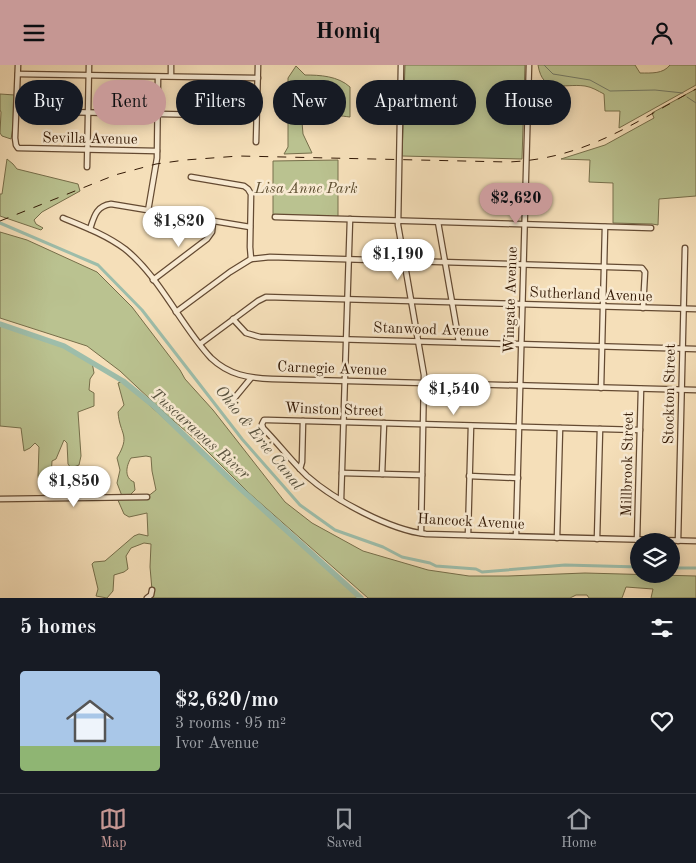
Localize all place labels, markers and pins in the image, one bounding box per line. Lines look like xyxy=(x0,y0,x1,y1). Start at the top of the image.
pin: $2,620 xyxy=(475,183,557,225)
pin: $1,820 xyxy=(138,205,220,248)
pin: $1,190 xyxy=(357,239,439,281)
pin: $1,540 xyxy=(413,373,495,416)
pin: $1,850 xyxy=(33,465,115,508)

